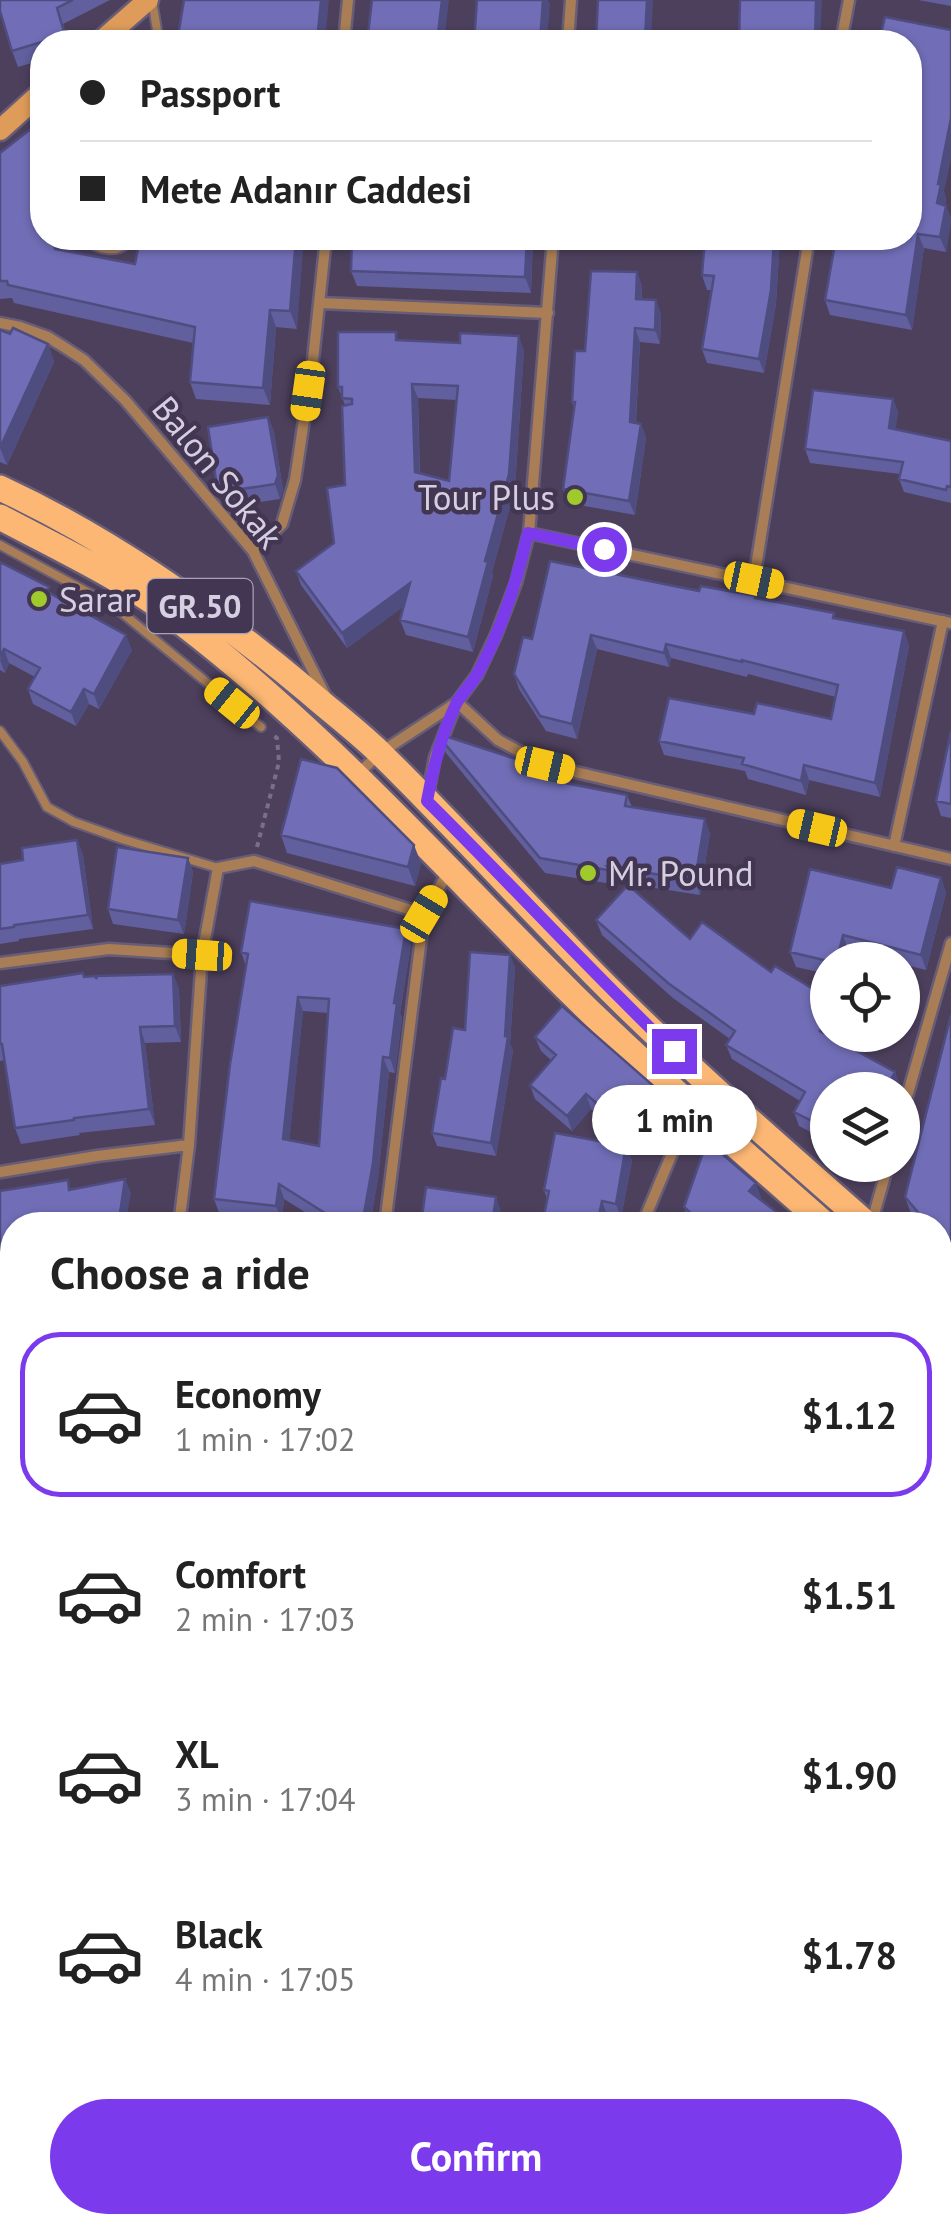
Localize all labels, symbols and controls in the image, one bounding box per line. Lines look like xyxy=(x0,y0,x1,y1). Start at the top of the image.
text: Passport xyxy=(140,68,280,117)
text: Mete Adanır Caddesi xyxy=(140,164,472,213)
car xyxy=(289,359,327,423)
street label: Balon Sokak xyxy=(142,386,294,558)
place label: Tour Plus xyxy=(418,474,555,520)
marker: Tour Plus xyxy=(564,486,586,508)
route start xyxy=(582,527,627,572)
car xyxy=(722,559,786,601)
place label: Sarar xyxy=(59,576,136,622)
road number: GR.50 xyxy=(148,579,252,633)
marker: Sarar xyxy=(28,588,50,610)
car xyxy=(199,672,265,734)
car xyxy=(512,744,578,786)
car xyxy=(784,807,850,849)
place label: Mr. Pound xyxy=(608,850,754,896)
marker: Mr. Pound xyxy=(577,862,599,884)
car xyxy=(396,881,452,947)
car xyxy=(171,938,233,972)
map controls xyxy=(810,942,920,1182)
button: locate xyxy=(810,942,920,1052)
route end xyxy=(652,1029,697,1074)
button: layers xyxy=(810,1072,920,1182)
callout: 1 min xyxy=(592,1086,756,1156)
text: 1 min xyxy=(635,1099,714,1141)
text: Choose a ride xyxy=(50,1243,310,1301)
text: Economy xyxy=(175,1369,321,1418)
icon: car xyxy=(55,1370,145,1460)
text: $1.12 xyxy=(801,1390,897,1439)
text: 1 min · 17:02 xyxy=(175,1418,355,1460)
text: Comfort xyxy=(175,1549,306,1598)
icon: car xyxy=(55,1550,145,1640)
text: $1.51 xyxy=(801,1570,897,1619)
text: 2 min · 17:03 xyxy=(175,1598,355,1640)
text: XL xyxy=(175,1729,219,1778)
icon: car xyxy=(55,1730,145,1820)
text: $1.90 xyxy=(801,1750,897,1799)
text: 3 min · 17:04 xyxy=(175,1778,355,1820)
text: Black xyxy=(175,1909,263,1958)
icon: car xyxy=(55,1910,145,2000)
text: $1.78 xyxy=(801,1930,897,1979)
text: 4 min · 17:05 xyxy=(175,1958,355,2000)
button: Confirm xyxy=(50,2099,902,2214)

